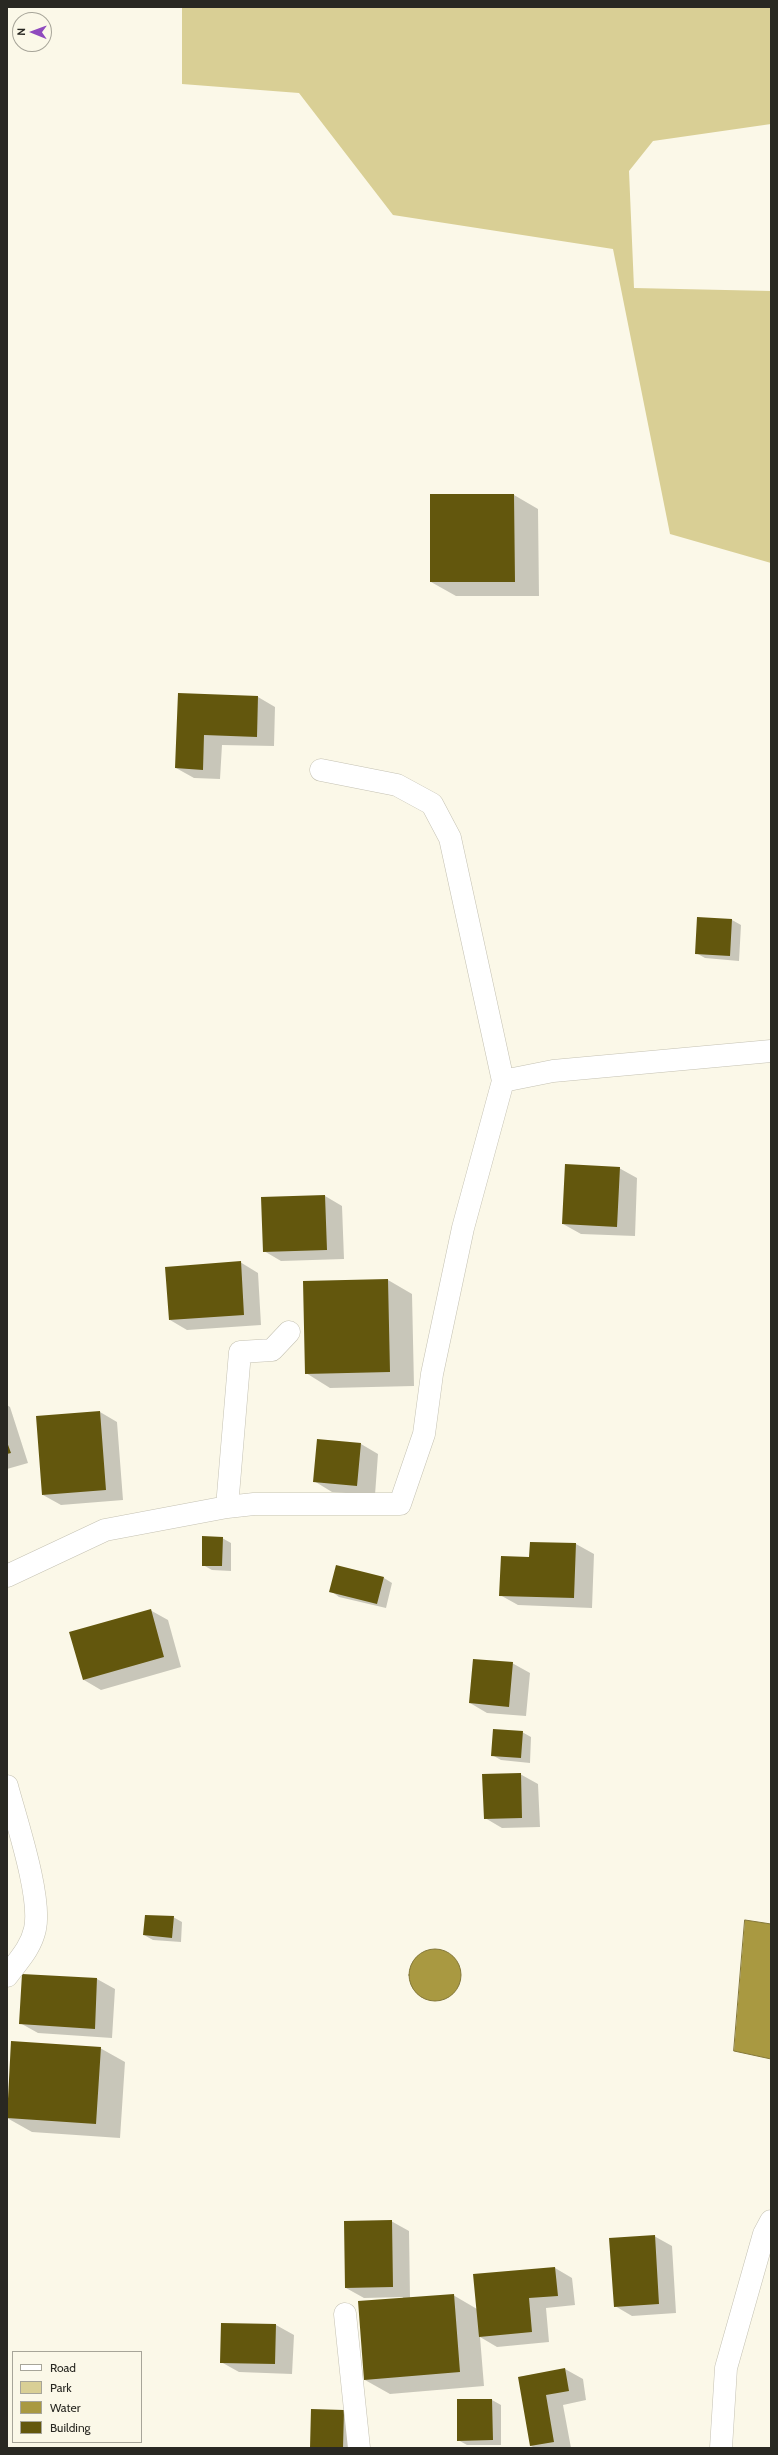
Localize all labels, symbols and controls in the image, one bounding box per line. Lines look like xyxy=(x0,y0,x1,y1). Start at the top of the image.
north arrow xyxy=(12,12,52,52)
text: N xyxy=(14,28,28,36)
legend xyxy=(12,2351,142,2443)
text: Road xyxy=(50,2360,76,2375)
text: Park xyxy=(50,2380,72,2395)
text: Water xyxy=(50,2400,80,2415)
text: Building xyxy=(50,2420,91,2435)

